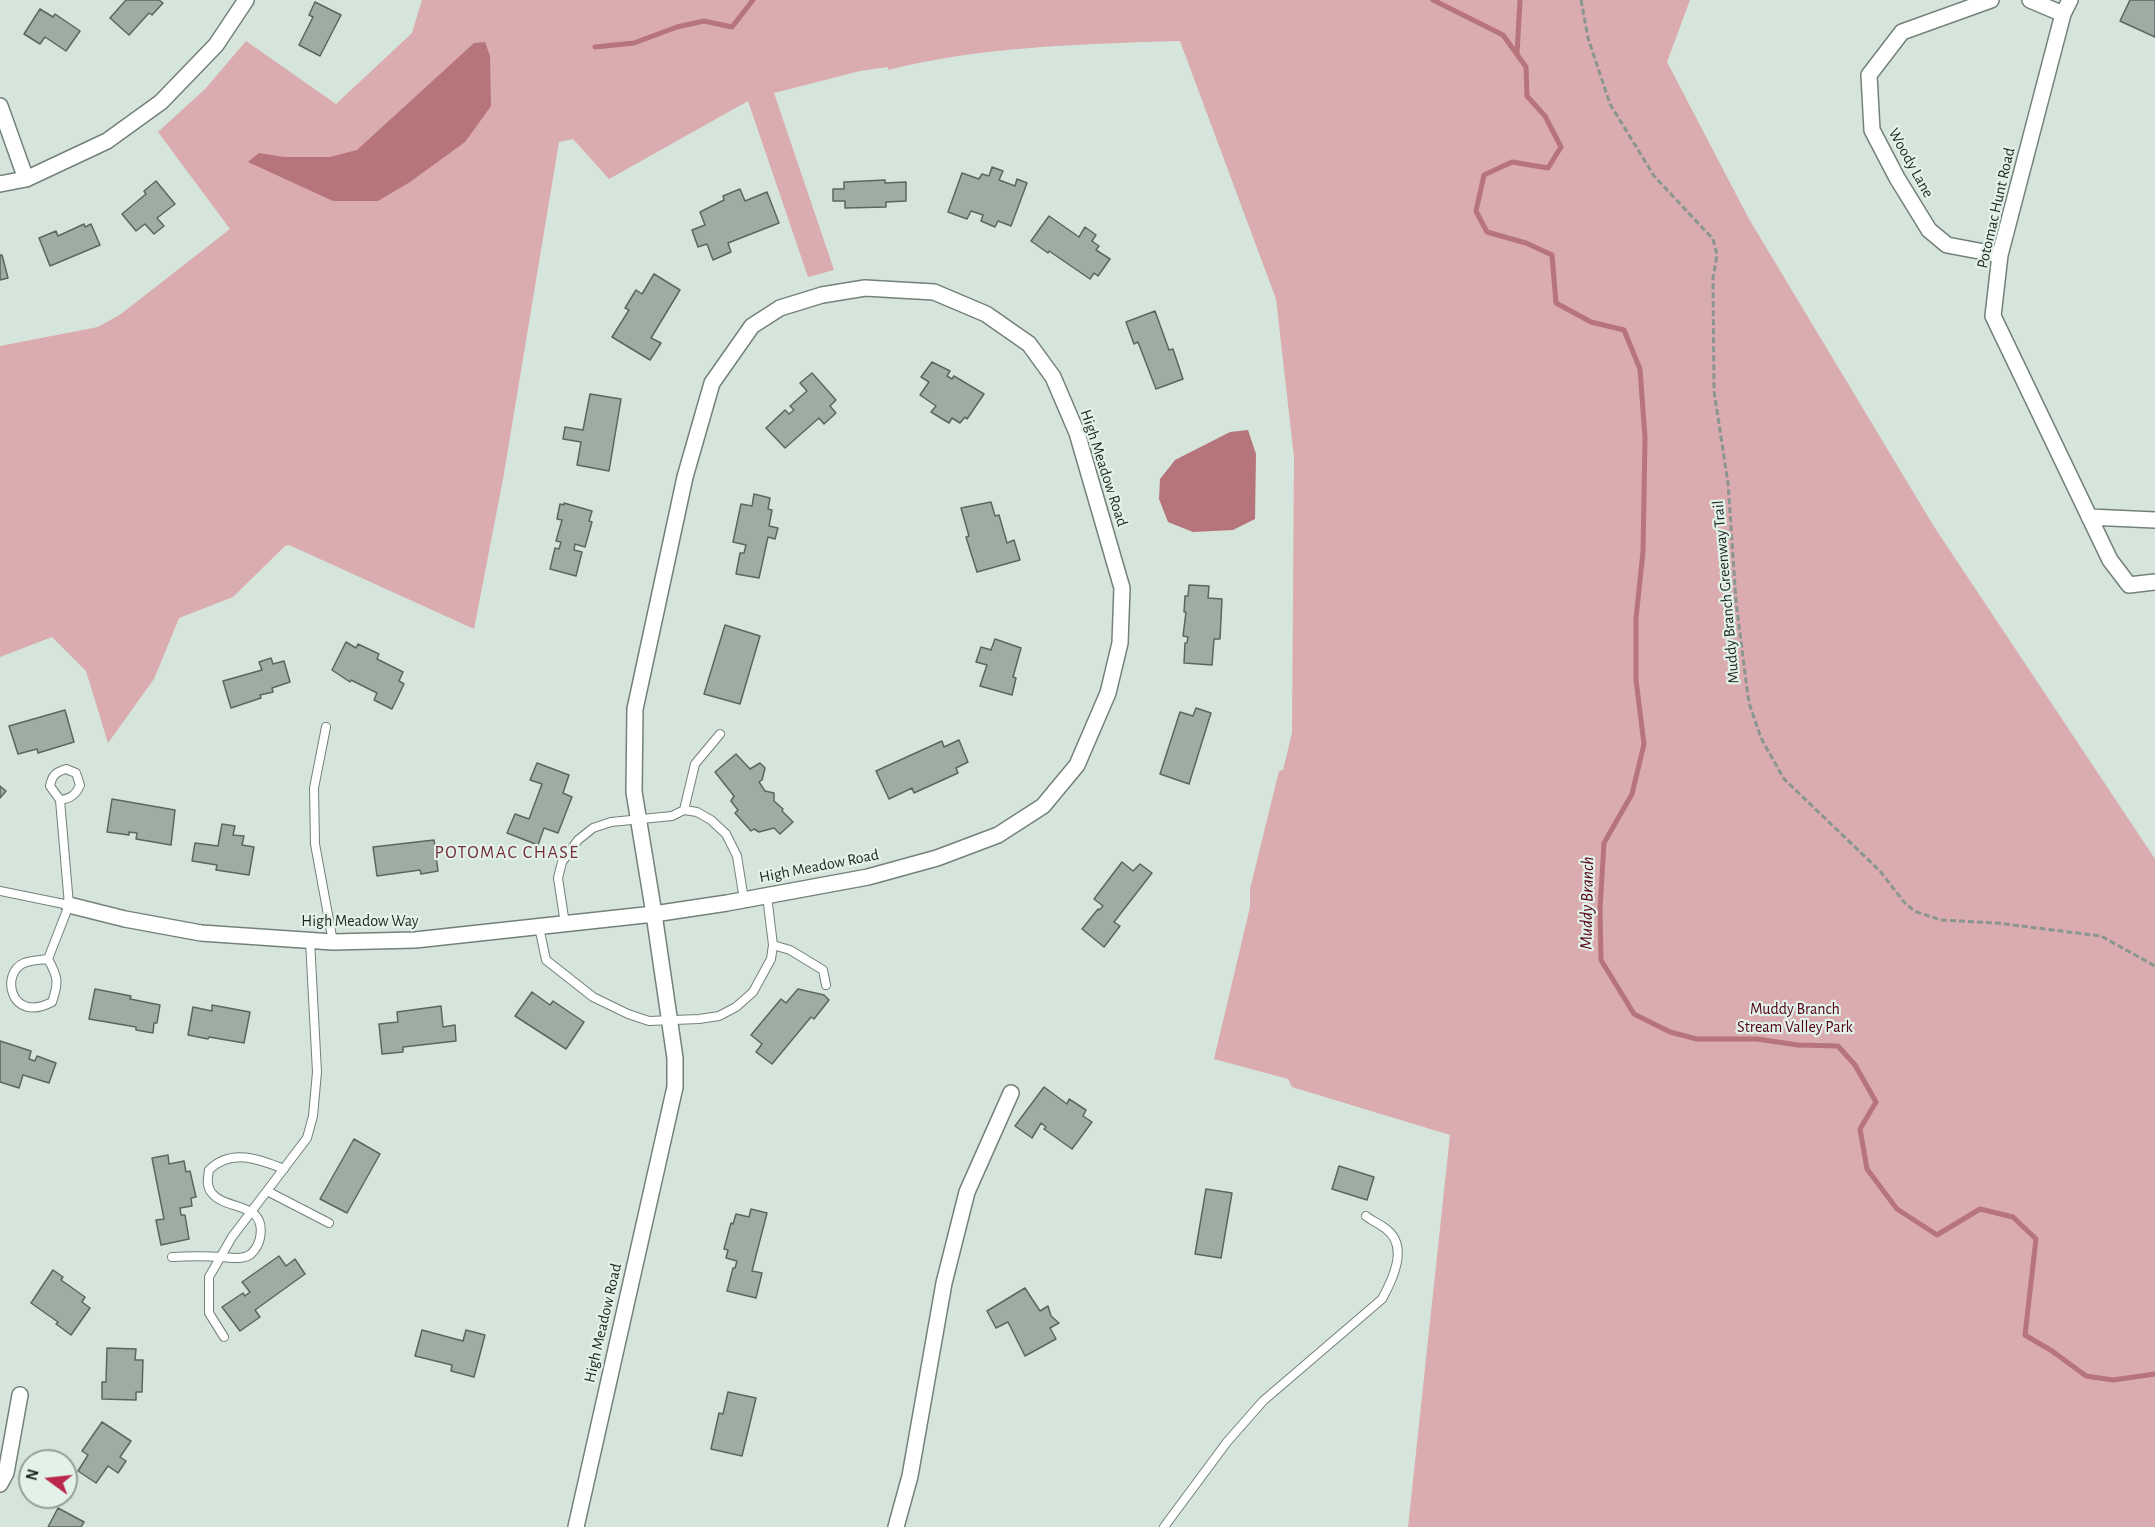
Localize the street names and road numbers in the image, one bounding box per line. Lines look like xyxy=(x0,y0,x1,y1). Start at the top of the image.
street label: Woody Lane xyxy=(1884,125,1938,201)
street label: Potomac Hunt Road xyxy=(1973,146,2019,270)
street label: High Meadow Road xyxy=(1076,407,1132,529)
street label: Muddy Branch Greenway Trail xyxy=(1708,500,1744,684)
street label: High Meadow Road xyxy=(757,845,881,887)
street label: High Meadow Way xyxy=(301,911,419,931)
street label: High Meadow Road xyxy=(580,1262,626,1384)

